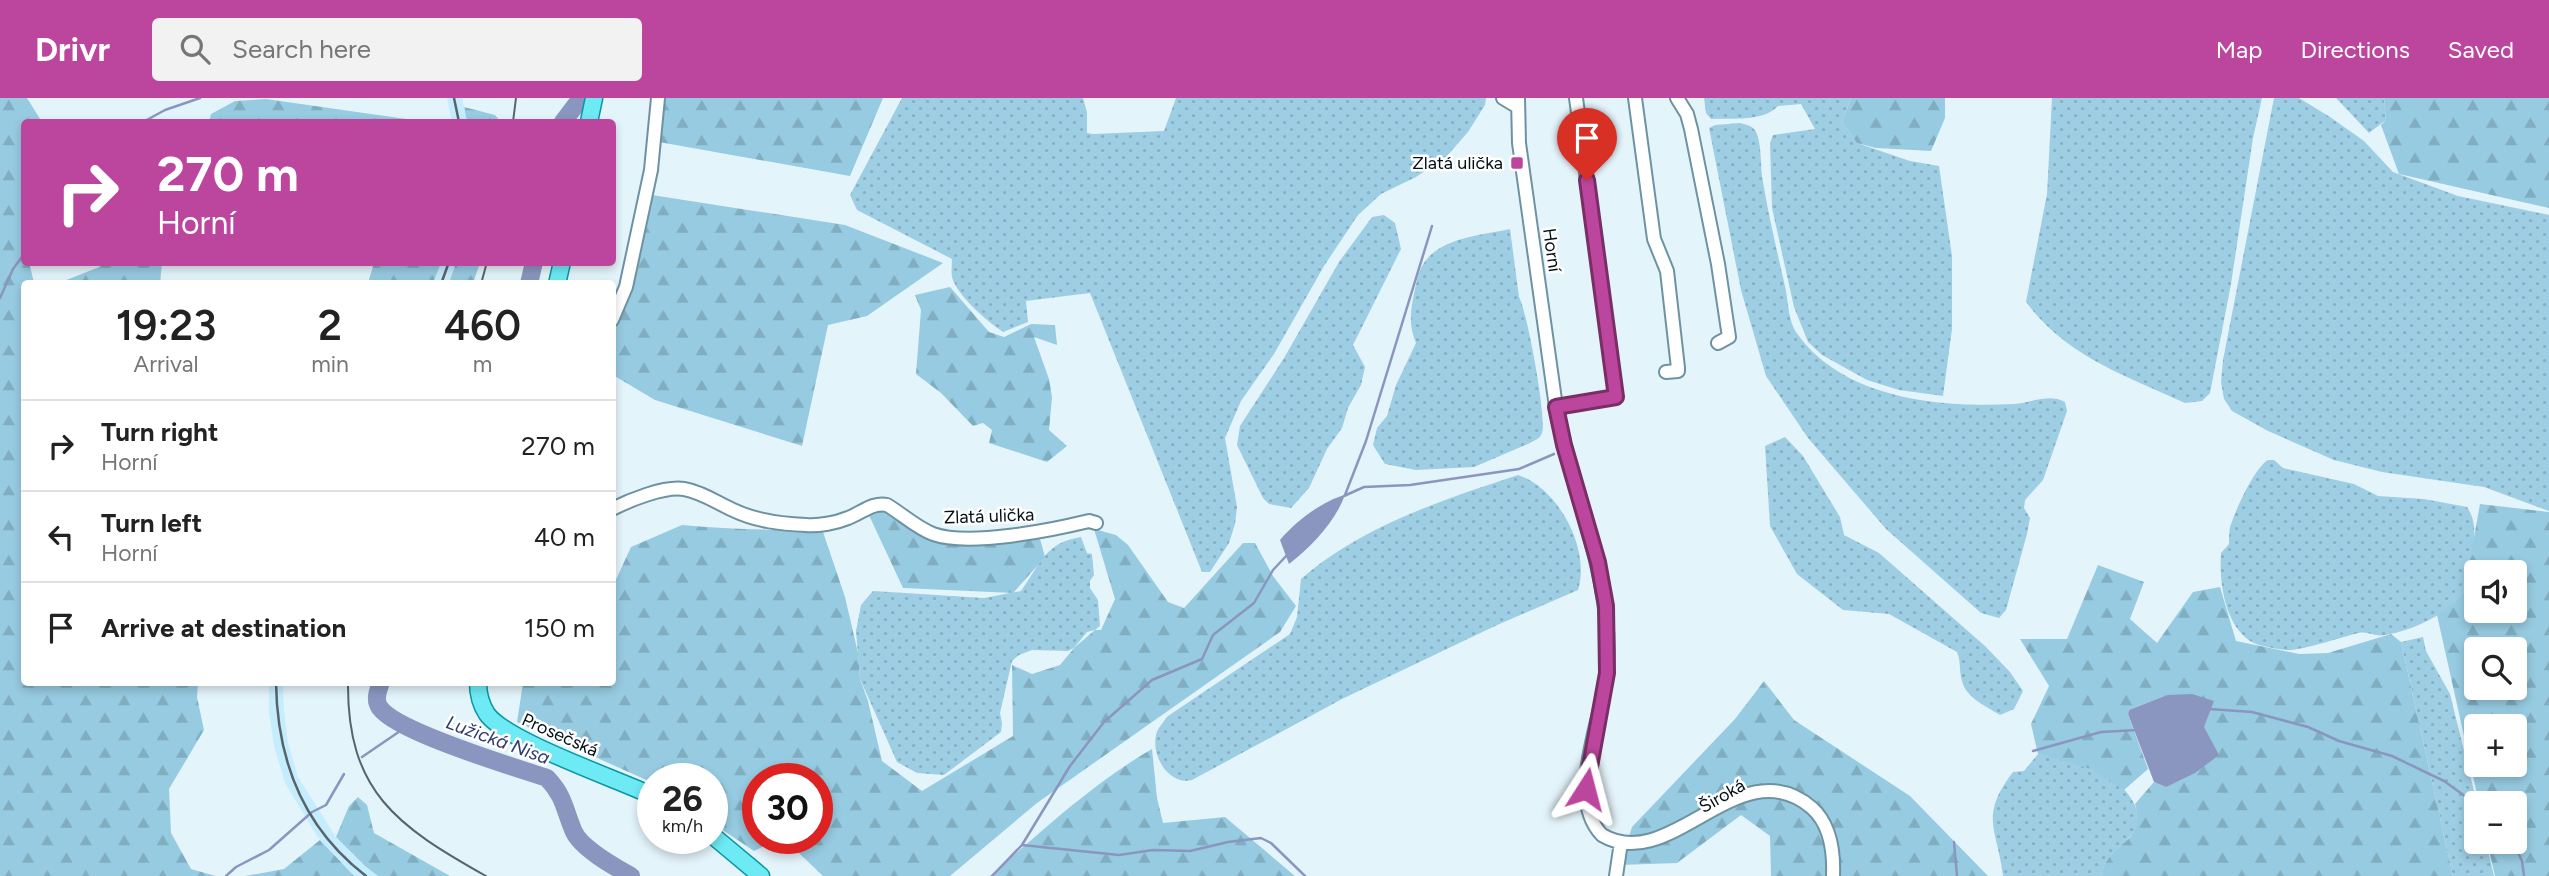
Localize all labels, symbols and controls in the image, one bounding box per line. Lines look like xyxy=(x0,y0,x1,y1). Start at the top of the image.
search box xyxy=(152,18,642,81)
text: Drivr xyxy=(35,30,110,69)
icon: search xyxy=(176,30,214,68)
text: Search here xyxy=(232,33,371,65)
text: Map xyxy=(2216,35,2262,64)
text: Directions xyxy=(2300,35,2410,64)
text: Saved xyxy=(2448,35,2514,64)
pin xyxy=(1557,108,1617,180)
icon: arrive xyxy=(1568,119,1606,157)
text: 270 m xyxy=(157,144,299,203)
icon: right xyxy=(42,147,133,238)
place label: Zlatá ulička xyxy=(1412,152,1503,174)
marker: Zlatá ulička xyxy=(1509,155,1525,171)
text: Horní xyxy=(157,204,236,242)
street label: Horní xyxy=(1538,227,1566,274)
text: 19:23 xyxy=(116,300,216,351)
text: 2 xyxy=(318,300,342,351)
text: 460 xyxy=(444,300,521,351)
text: Arrival xyxy=(134,350,199,378)
text: min xyxy=(311,350,349,378)
text: m xyxy=(473,350,492,378)
text: Turn right xyxy=(101,416,218,448)
icon: right xyxy=(42,427,80,465)
text: 270 m xyxy=(521,430,595,462)
text: Horní xyxy=(101,448,158,476)
street label: Zlatá ulička xyxy=(943,503,1035,529)
text: Turn left xyxy=(101,507,202,539)
icon: left xyxy=(42,518,80,556)
text: 40 m xyxy=(534,521,595,553)
text: Horní xyxy=(101,539,158,567)
map controls xyxy=(2464,560,2527,854)
button: sound xyxy=(2464,560,2527,623)
icon: arrive xyxy=(42,609,80,647)
text: Arrive at destination xyxy=(101,612,346,644)
text: 150 m xyxy=(524,612,595,644)
button: search xyxy=(2464,637,2527,700)
street label: Prosečská xyxy=(519,708,601,762)
water label: Lužická Nisa xyxy=(443,711,553,769)
button: + xyxy=(2464,714,2527,777)
position arrow xyxy=(1549,752,1623,826)
speed limit sign: 30 xyxy=(742,763,833,854)
street label: Široká xyxy=(1695,774,1749,818)
text: 26 xyxy=(662,778,703,820)
button: − xyxy=(2464,791,2527,854)
text: km/h xyxy=(662,815,703,837)

